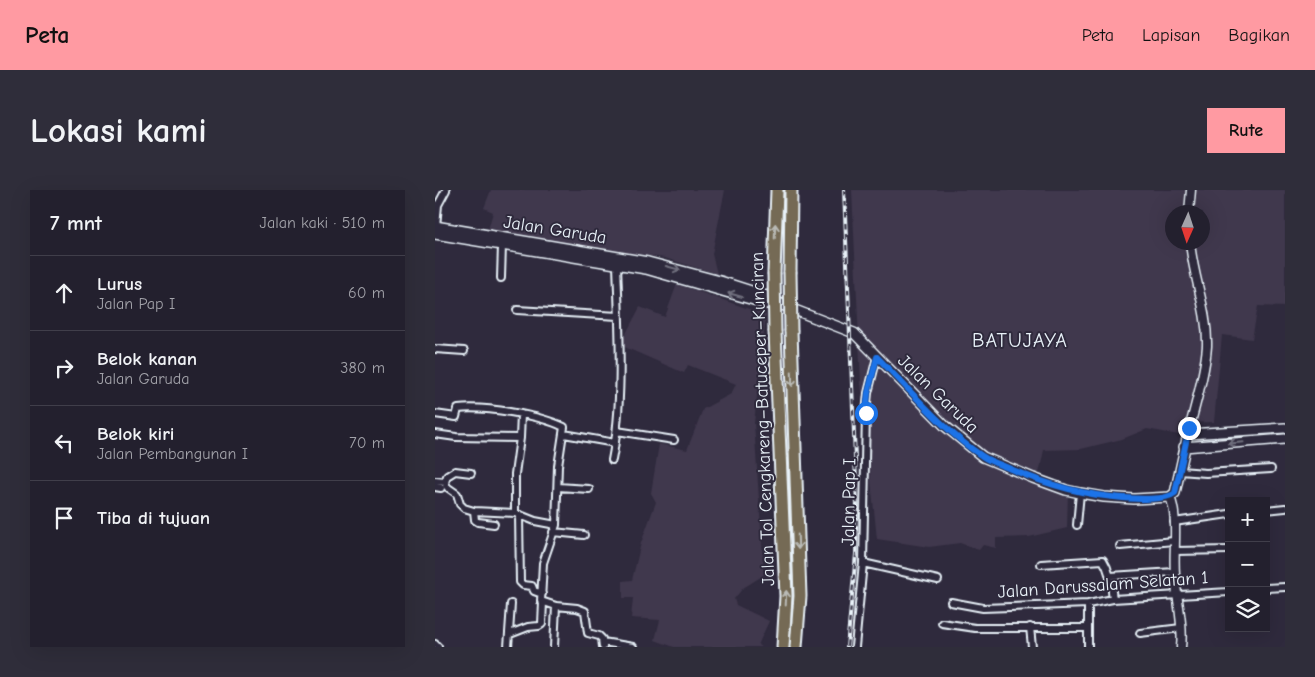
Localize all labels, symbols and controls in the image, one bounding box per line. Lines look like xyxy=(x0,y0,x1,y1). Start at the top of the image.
text: Peta xyxy=(25,21,70,49)
text: Peta xyxy=(1082,25,1114,46)
text: Lapisan xyxy=(1142,25,1200,46)
text: Bagikan xyxy=(1228,25,1290,46)
button: Rute xyxy=(1207,108,1285,153)
text: Lokasi kami xyxy=(30,110,207,151)
north arrow xyxy=(1165,205,1210,250)
text: 7 mnt xyxy=(50,211,102,235)
street label: Jalan Garuda xyxy=(502,211,608,249)
text: Jalan kaki · 510 m xyxy=(260,214,385,232)
one-way arrow xyxy=(770,224,780,240)
street label: Jalan Tol Cengkareng–Batuceper–Kunciran xyxy=(747,252,779,586)
one-way arrow xyxy=(664,264,680,273)
text: Lurus xyxy=(97,273,142,295)
icon: ahead xyxy=(50,279,78,307)
text: 60 m xyxy=(348,284,385,302)
one-way arrow xyxy=(728,289,744,299)
text: Jalan Pap I xyxy=(97,295,175,313)
district label: BATUJAYA xyxy=(972,329,1068,352)
text: Belok kanan xyxy=(97,348,197,370)
street label: Jalan Garuda xyxy=(893,350,983,438)
icon: right xyxy=(50,354,78,382)
text: 380 m xyxy=(340,359,385,377)
text: Jalan Garuda xyxy=(97,370,190,388)
one-way arrow xyxy=(788,371,797,387)
route start xyxy=(855,402,878,425)
route end xyxy=(1178,417,1201,440)
text: Belok kiri xyxy=(97,423,174,445)
icon: left xyxy=(50,429,78,457)
text: 70 m xyxy=(349,434,385,452)
one-way arrow xyxy=(1229,438,1245,448)
text: Jalan Pembangunan I xyxy=(97,445,248,463)
street label: Jalan Pap I xyxy=(838,458,860,546)
map controls xyxy=(1225,497,1270,632)
button: + xyxy=(1225,497,1270,542)
icon: arrive xyxy=(50,504,78,532)
text: Tiba di tujuan xyxy=(97,507,210,529)
one-way arrow xyxy=(793,533,803,549)
button: − xyxy=(1225,542,1270,587)
street label: Jalan Darussalam Selatan 1 xyxy=(997,567,1209,603)
button: layers xyxy=(1225,587,1270,632)
one-way arrow xyxy=(781,591,790,607)

